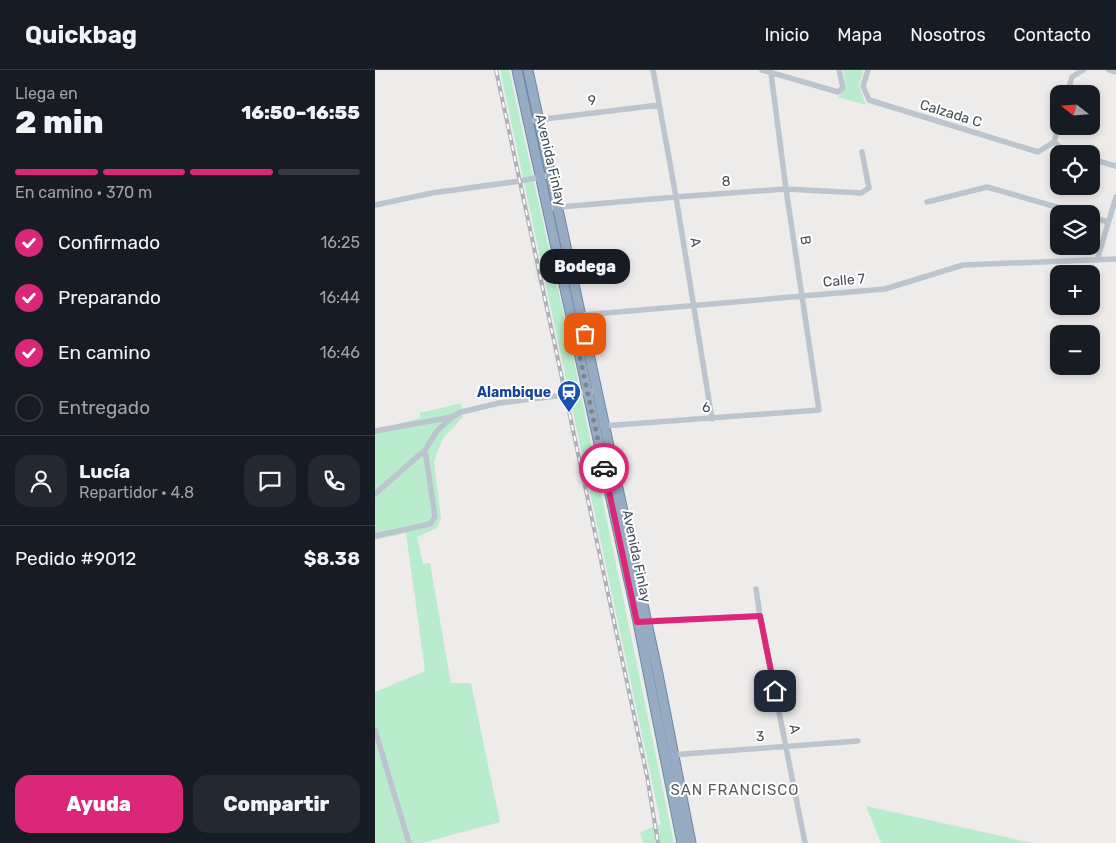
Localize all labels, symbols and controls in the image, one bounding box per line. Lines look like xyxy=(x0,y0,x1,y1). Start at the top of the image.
text: Quickbag xyxy=(25,21,137,49)
text: Inicio xyxy=(764,24,809,46)
text: Mapa xyxy=(837,24,882,46)
text: Nosotros xyxy=(910,24,986,46)
text: Contacto xyxy=(1014,24,1091,46)
text: Llega en xyxy=(15,84,78,103)
north arrow xyxy=(1050,85,1100,135)
map controls xyxy=(1050,85,1100,375)
street label: 9 xyxy=(587,92,597,109)
street label: Calzada C xyxy=(918,96,984,131)
text: 16:50–16:55 xyxy=(241,101,360,124)
text: 2 min xyxy=(15,103,104,141)
street label: Avenida Finlay xyxy=(532,112,569,208)
button: locate xyxy=(1050,145,1100,195)
street label: 8 xyxy=(721,173,731,190)
text: En camino · 370 m xyxy=(15,183,152,202)
button: layers xyxy=(1050,205,1100,255)
icon: check xyxy=(15,229,43,257)
text: Confirmado xyxy=(58,231,160,254)
text: 16:25 xyxy=(321,233,360,252)
street label: B xyxy=(796,234,815,246)
street label: A xyxy=(686,236,705,249)
callout: Bodega xyxy=(540,249,630,284)
text: Bodega xyxy=(554,257,616,276)
button: + xyxy=(1050,265,1100,315)
street label: Calle 7 xyxy=(822,270,866,291)
icon: check xyxy=(15,284,43,312)
text: Preparando xyxy=(58,286,161,309)
text: 16:44 xyxy=(320,288,360,307)
pin xyxy=(564,313,606,355)
icon: bag xyxy=(571,320,599,348)
button: − xyxy=(1050,325,1100,375)
icon: check xyxy=(15,339,43,367)
text: En camino xyxy=(58,341,151,364)
text: 16:46 xyxy=(320,343,360,362)
station icon: Alambique xyxy=(556,379,582,413)
place label: Alambique xyxy=(477,384,551,401)
text: Entregado xyxy=(58,396,150,419)
street label: 6 xyxy=(701,399,711,416)
courier xyxy=(579,443,629,493)
icon: car xyxy=(590,454,618,482)
button: person xyxy=(15,455,67,507)
button: chat xyxy=(244,455,296,507)
button: phone xyxy=(308,455,360,507)
text: Lucía xyxy=(79,460,130,483)
text: Repartidor · 4.8 xyxy=(79,483,194,502)
street label: Avenida Finlay xyxy=(618,508,655,604)
text: Pedido #9012 xyxy=(15,547,136,570)
text: $8.38 xyxy=(304,547,360,570)
pin xyxy=(754,670,796,712)
icon: home xyxy=(761,677,789,705)
street label: A xyxy=(785,723,804,736)
street label: 3 xyxy=(755,728,765,745)
button: Ayuda xyxy=(15,775,183,833)
button: Compartir xyxy=(193,775,360,833)
district label: SAN FRANCISCO xyxy=(671,781,799,799)

